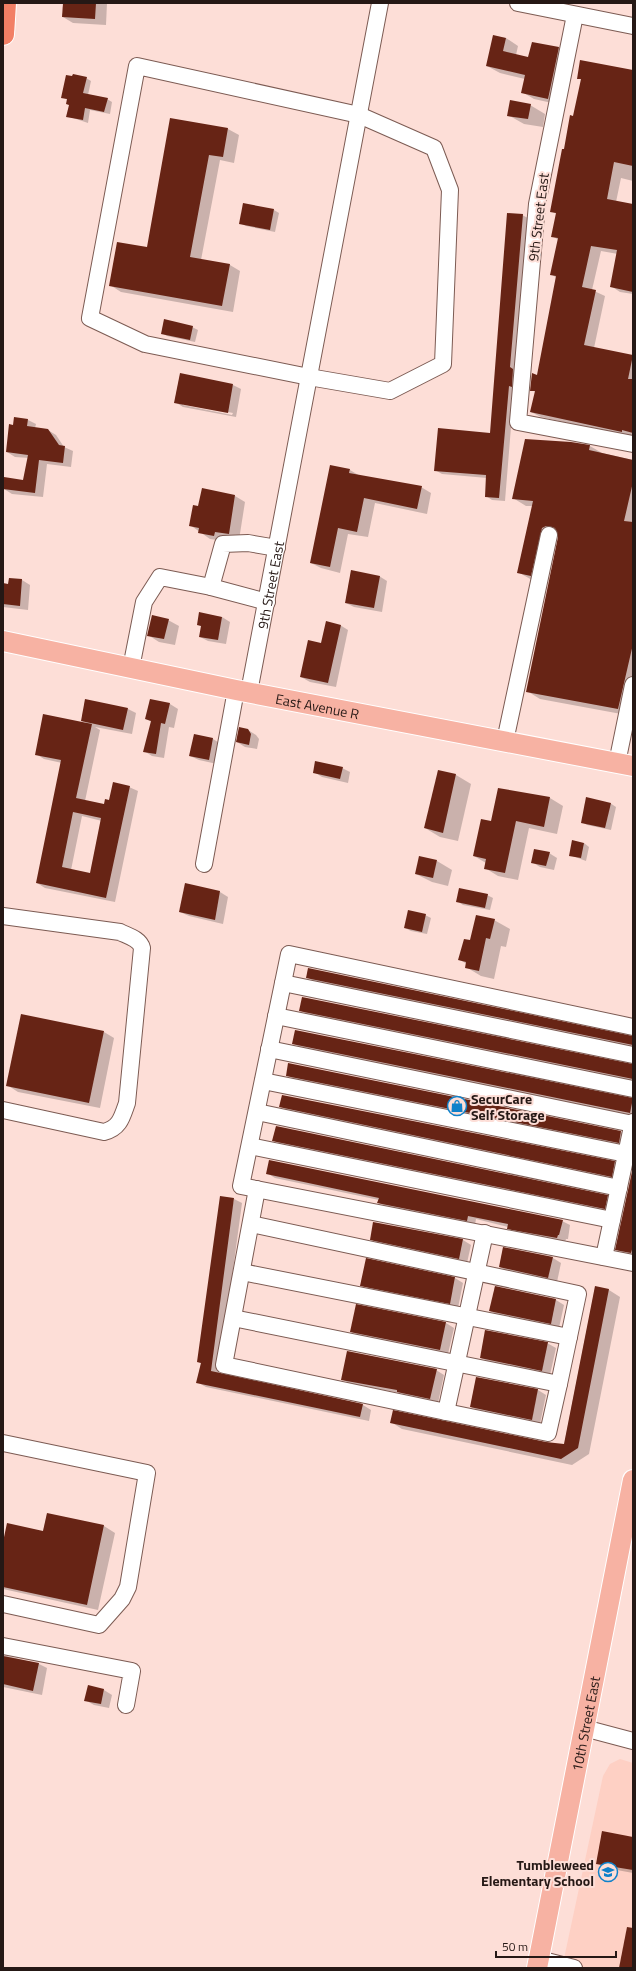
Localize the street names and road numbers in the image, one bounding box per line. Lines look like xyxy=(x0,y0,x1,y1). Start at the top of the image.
street label: 9th Street East xyxy=(522,172,554,262)
street label: 9th Street East xyxy=(251,539,289,631)
street label: East Avenue R xyxy=(274,687,361,724)
street label: 10th Street East xyxy=(565,1674,605,1773)

